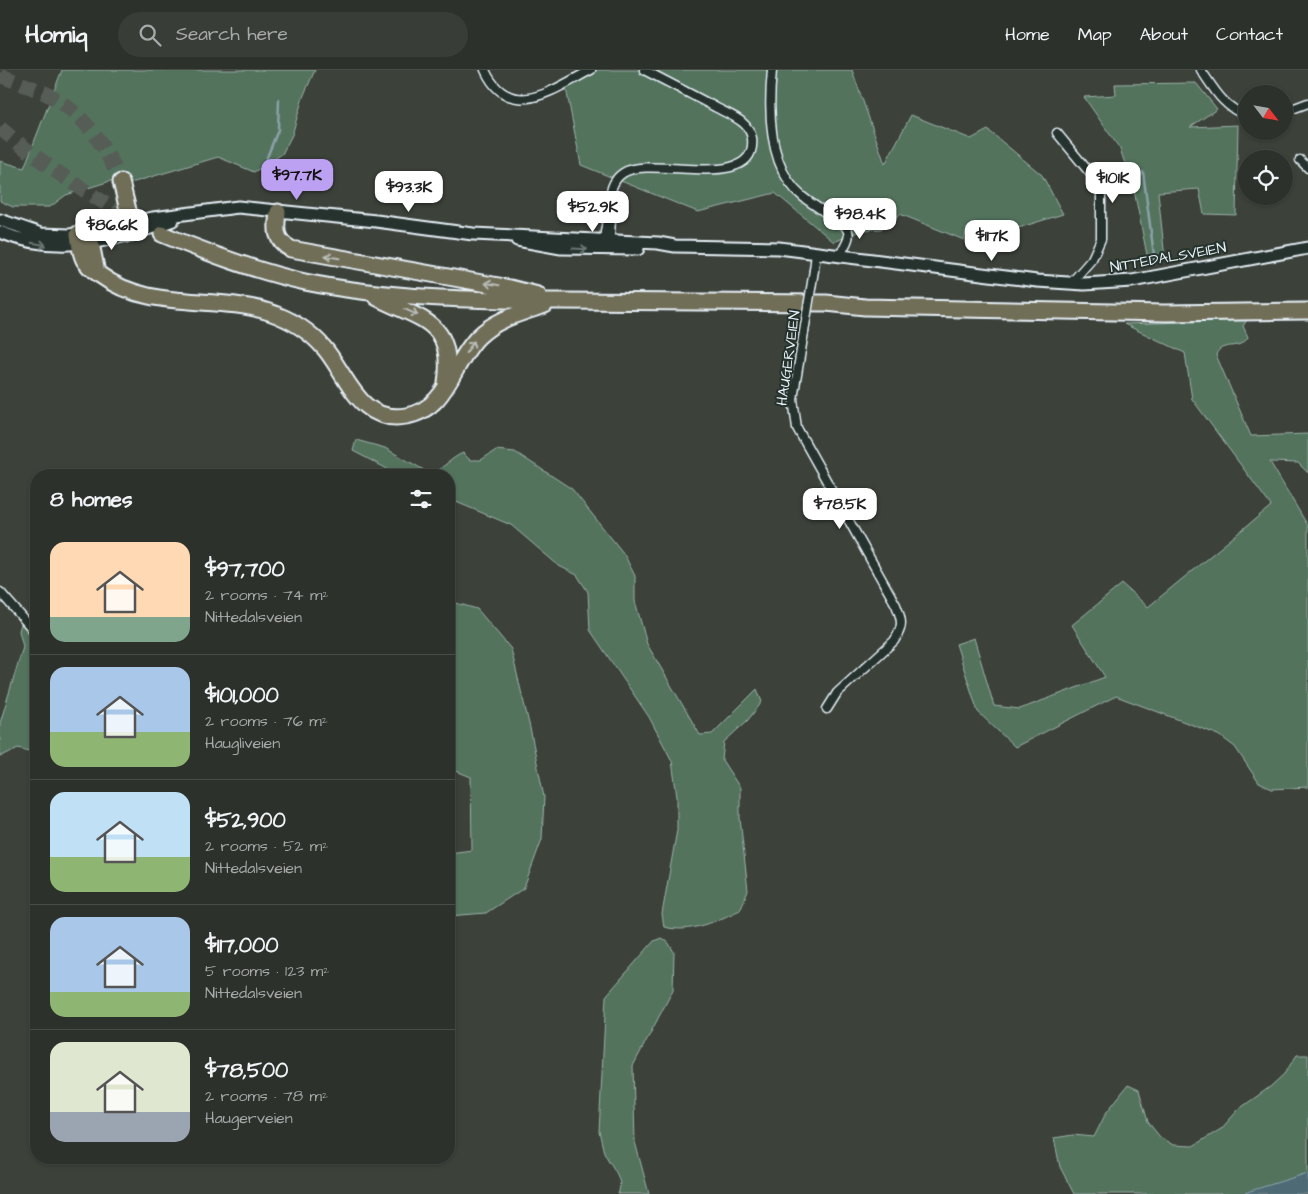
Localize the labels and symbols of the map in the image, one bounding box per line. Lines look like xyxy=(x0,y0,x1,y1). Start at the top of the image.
north arrow xyxy=(1238,85,1292,140)
pin: $97.7K xyxy=(256,158,338,201)
pin: $101K xyxy=(1078,162,1148,204)
pin: $93.3K xyxy=(368,170,450,213)
pin: $52.9K xyxy=(552,190,634,233)
pin: $98.4K xyxy=(819,198,901,240)
pin: $86.6K xyxy=(71,208,153,251)
pin: $117K xyxy=(957,220,1027,262)
street label: NITTEDALSVEIEN xyxy=(1108,237,1228,278)
one-way arrow xyxy=(31,239,47,249)
one-way arrow xyxy=(571,244,587,253)
one-way arrow xyxy=(324,252,340,262)
one-way arrow xyxy=(484,279,500,289)
one-way arrow xyxy=(403,308,418,318)
street label: HAUGERVEIEN xyxy=(771,309,806,407)
one-way arrow xyxy=(465,340,475,354)
pin: $78.5K xyxy=(799,488,881,530)

